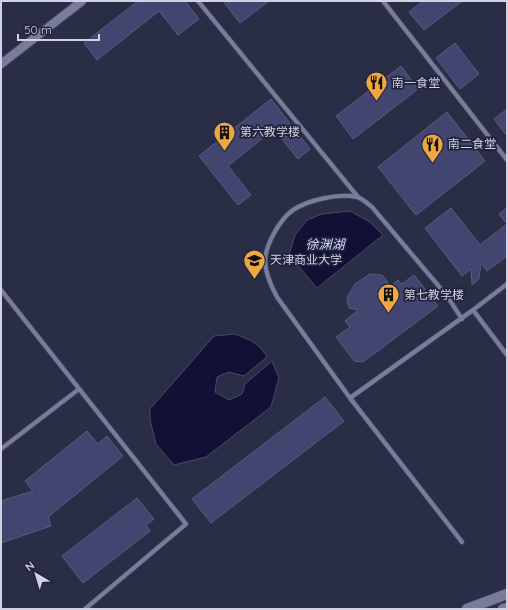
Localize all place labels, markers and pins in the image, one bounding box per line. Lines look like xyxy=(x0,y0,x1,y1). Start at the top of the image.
restaurant icon: 南一食堂 xyxy=(364,70,390,103)
place label: 南一食堂 xyxy=(392,75,440,90)
building icon: 第六教学楼 xyxy=(211,119,237,152)
place label: 第六教学楼 xyxy=(240,124,300,139)
restaurant icon: 南二食堂 xyxy=(419,131,445,164)
place label: 南二食堂 xyxy=(448,136,496,151)
school or university icon: 天津商业大学 xyxy=(241,247,267,280)
place label: 天津商业大学 xyxy=(270,252,342,267)
building icon: 第七教学楼 xyxy=(375,282,401,315)
place label: 第七教学楼 xyxy=(404,287,464,302)

